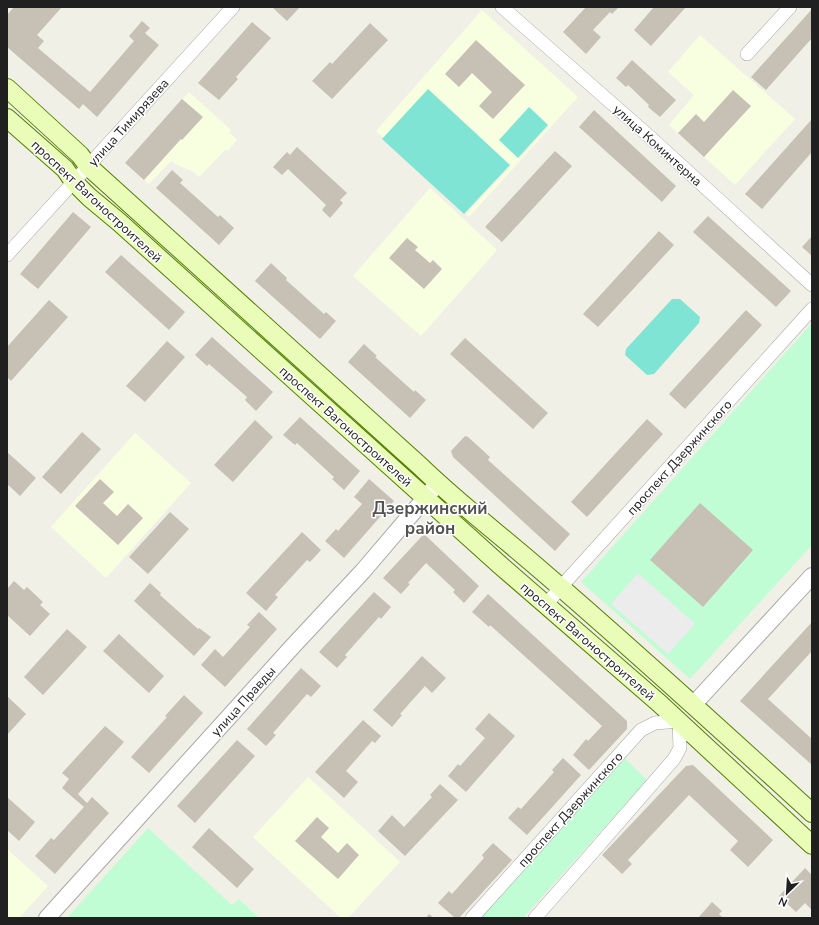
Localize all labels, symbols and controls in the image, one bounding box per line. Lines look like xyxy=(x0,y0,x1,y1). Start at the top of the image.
street label: улица Тимирязева xyxy=(84,75,173,171)
street label: улица Коминтерна xyxy=(609,101,706,191)
street label: проспект Вагоностроителей xyxy=(27,136,166,267)
street label: проспект Вагоностроителей xyxy=(275,362,416,491)
street label: проспект Дзержинского xyxy=(623,396,736,519)
district label: Дзержинский район xyxy=(372,497,488,540)
street label: проспект Вагоностроителей xyxy=(516,578,658,705)
street label: улица Правды xyxy=(207,663,280,741)
street label: проспект Дзержинского xyxy=(514,748,627,871)
north arrow xyxy=(767,873,807,913)
text: N xyxy=(776,893,790,910)

